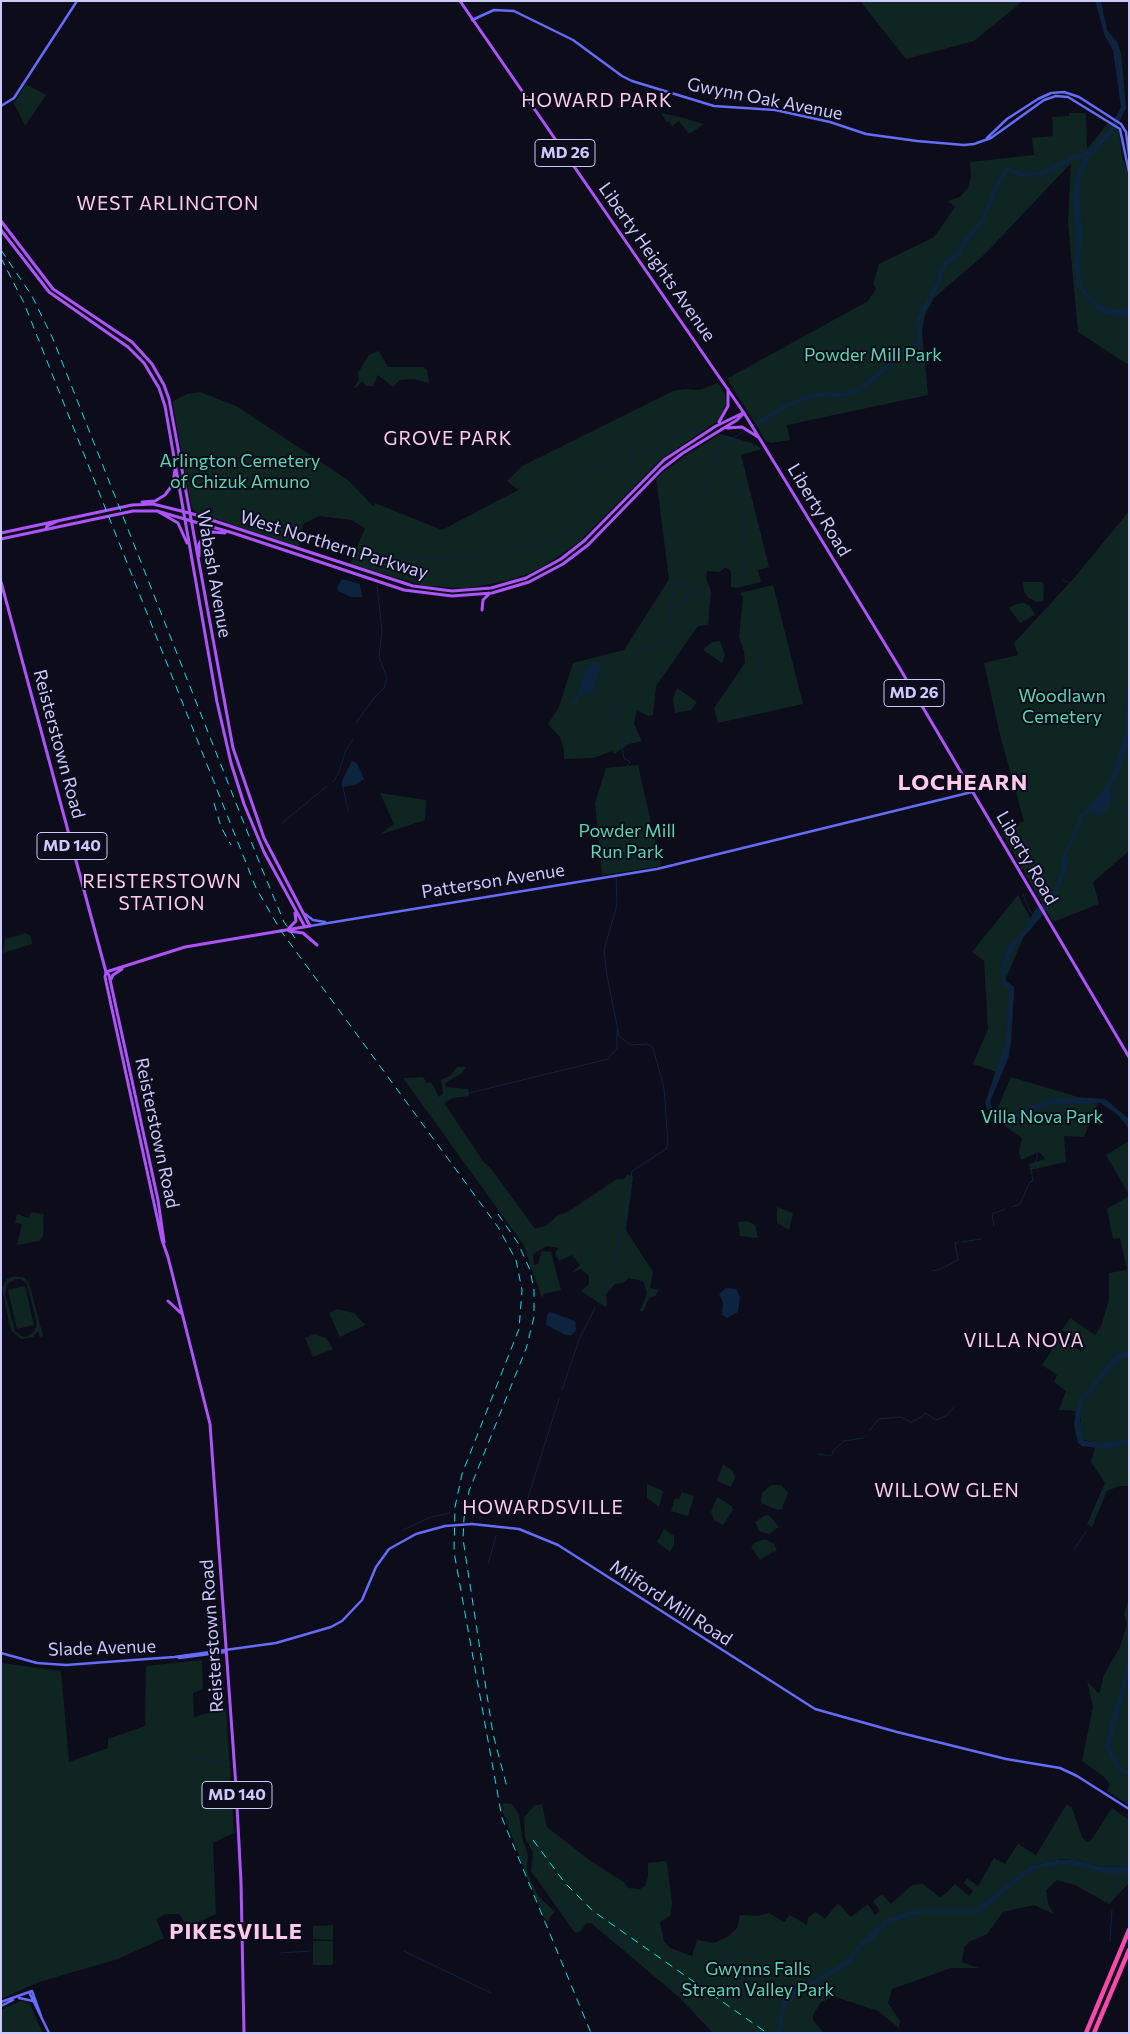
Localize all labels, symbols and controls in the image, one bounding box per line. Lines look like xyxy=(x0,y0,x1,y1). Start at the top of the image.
street label: Gwynn Oak Avenue xyxy=(685,73,845,125)
district label: HOWARD PARK xyxy=(520,90,674,112)
road number: MD 26 xyxy=(535,140,595,167)
street label: Liberty Heights Avenue xyxy=(594,178,720,346)
district label: WEST ARLINGTON xyxy=(75,193,261,215)
park label: Powder Mill Park xyxy=(804,344,942,366)
district label: GROVE PARK xyxy=(382,428,514,450)
park label: Arlington Cemetery of Chizuk Amuno xyxy=(160,450,320,492)
street label: Liberty Road xyxy=(783,460,855,560)
street label: West Northern Parkway xyxy=(237,506,431,584)
street label: Wabash Avenue xyxy=(192,509,236,639)
street label: Reisterstown Road xyxy=(29,667,89,821)
road number: MD 26 xyxy=(884,680,944,706)
park label: Woodlawn Cemetery xyxy=(1018,685,1106,728)
district label: LOCHEARN xyxy=(897,770,1029,796)
street label: Liberty Road xyxy=(992,807,1062,909)
park label: Powder Mill Run Park xyxy=(578,820,676,862)
road number: MD 140 xyxy=(37,832,107,859)
street label: Patterson Avenue xyxy=(420,859,566,903)
district label: REISTERSTOWN STATION xyxy=(81,871,243,915)
street label: Reisterstown Road xyxy=(130,1056,184,1210)
park label: Villa Nova Park xyxy=(981,1106,1103,1128)
district label: VILLA NOVA xyxy=(962,1330,1086,1352)
district label: WILLOW GLEN xyxy=(873,1480,1021,1502)
district label: HOWARDSVILLE xyxy=(461,1497,625,1519)
street label: Milford Mill Road xyxy=(606,1556,736,1650)
street label: Reisterstown Road xyxy=(196,1559,228,1713)
street label: Slade Avenue xyxy=(48,1635,156,1661)
road number: MD 140 xyxy=(202,1782,272,1808)
district label: PIKESVILLE xyxy=(168,1919,304,1945)
park label: Gwynns Falls Stream Valley Park xyxy=(682,1958,834,2000)

